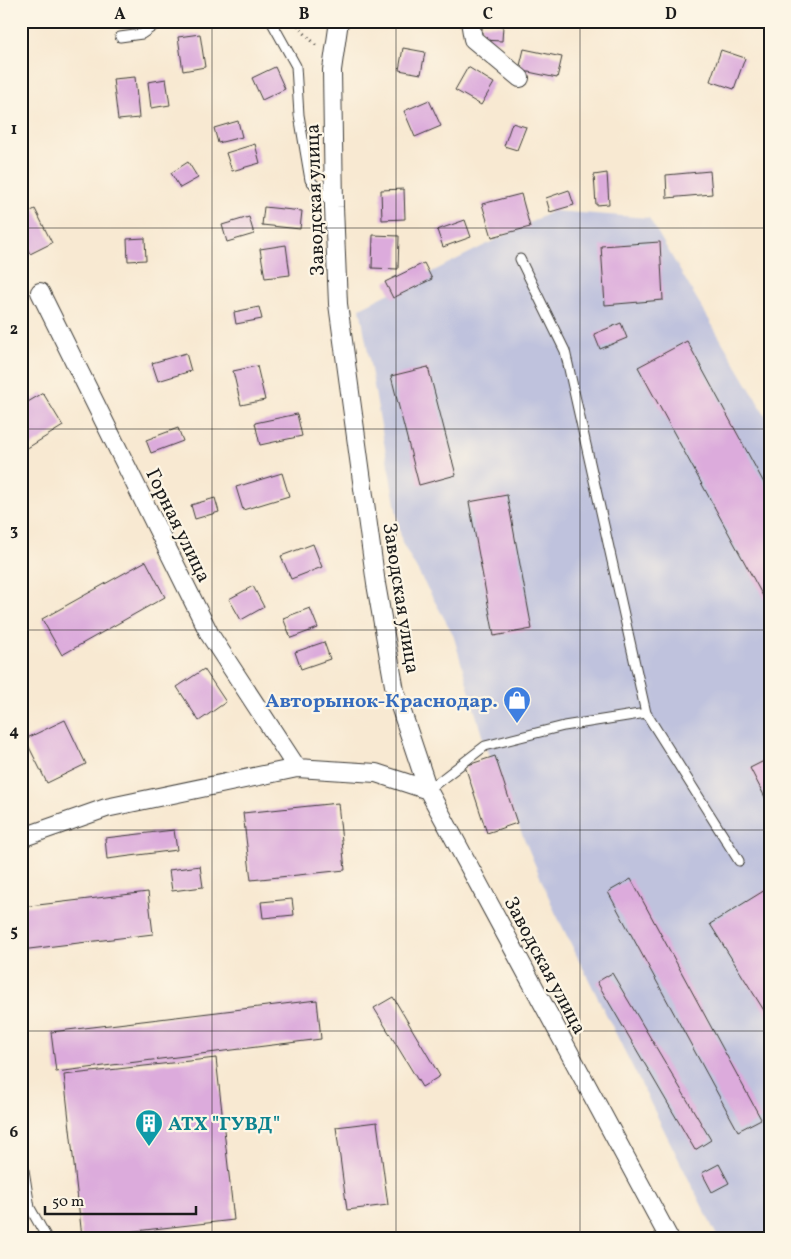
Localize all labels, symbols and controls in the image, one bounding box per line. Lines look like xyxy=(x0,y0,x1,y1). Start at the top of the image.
text: A xyxy=(114,4,126,26)
text: B xyxy=(299,4,310,26)
text: C xyxy=(483,4,493,26)
text: D xyxy=(665,4,677,26)
text: 1 xyxy=(11,119,17,141)
street label: Заводская улица xyxy=(299,123,333,277)
text: 2 xyxy=(10,319,18,341)
street label: Горная улица xyxy=(138,464,217,588)
text: 3 xyxy=(10,520,18,542)
street label: Заводская улица xyxy=(374,521,426,676)
shop icon: Авторынок-Краснодар. xyxy=(502,685,532,724)
place label: Авторынок-Краснодар. xyxy=(265,688,498,716)
text: 4 xyxy=(9,721,19,743)
street label: Заводская улица xyxy=(496,892,592,1040)
text: 5 xyxy=(10,921,18,943)
building icon: АТХ "ГУВД" xyxy=(134,1108,164,1147)
place label: АТХ "ГУВД" xyxy=(168,1111,280,1139)
text: 6 xyxy=(10,1122,19,1144)
scale bar xyxy=(45,1184,196,1216)
text: 50 m xyxy=(52,1192,84,1213)

